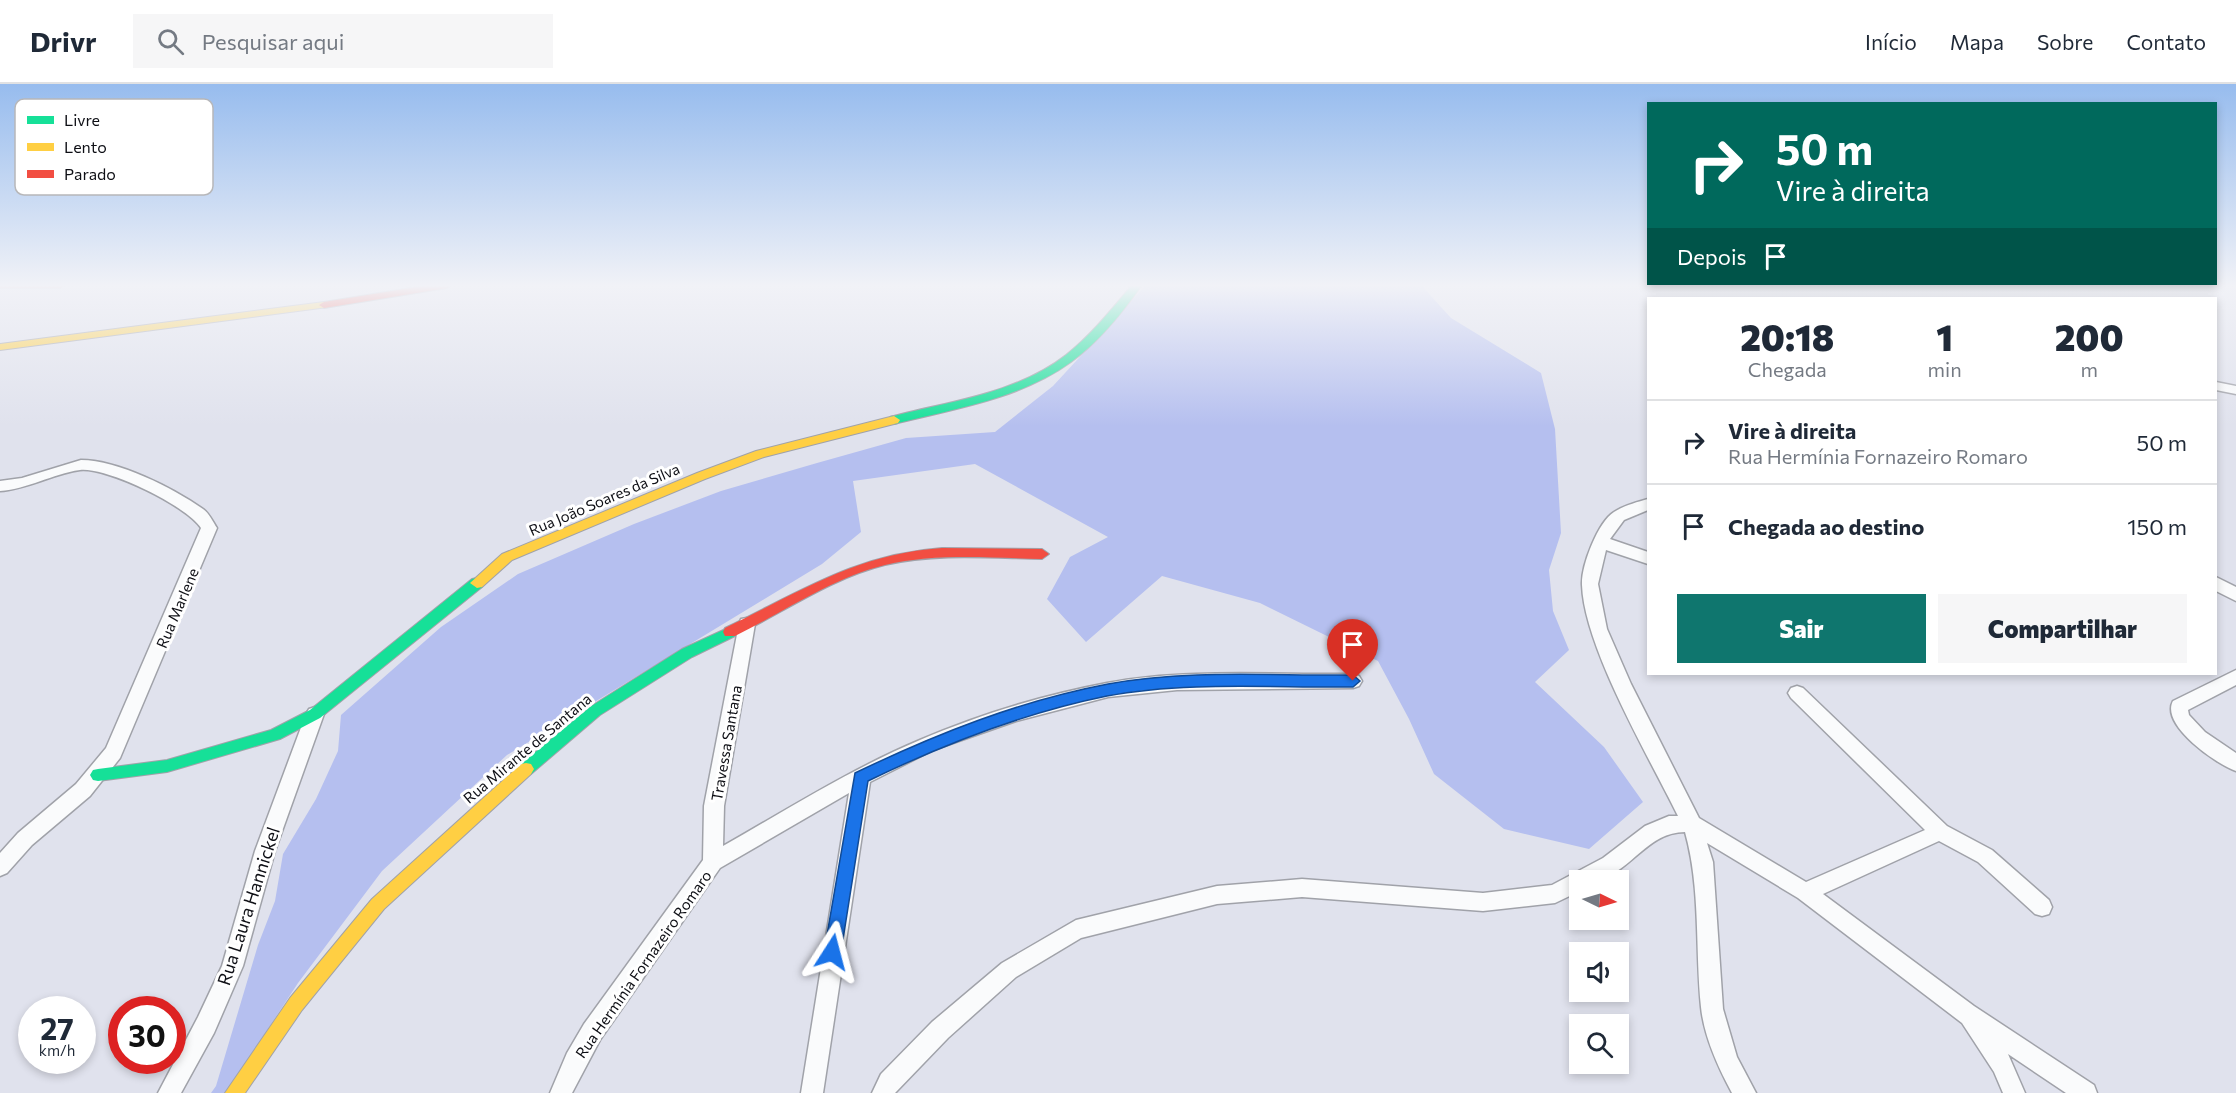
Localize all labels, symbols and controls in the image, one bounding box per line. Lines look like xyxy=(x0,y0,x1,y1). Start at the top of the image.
search box xyxy=(133,14,553,68)
text: Drivr xyxy=(30,24,97,58)
icon: search xyxy=(154,25,187,58)
text: Pesquisar aqui xyxy=(202,28,344,55)
text: Início xyxy=(1865,29,1917,54)
text: Mapa xyxy=(1950,29,2004,54)
text: Sobre xyxy=(2037,29,2093,54)
text: Contato xyxy=(2126,29,2206,54)
legend xyxy=(15,99,213,195)
text: Livre xyxy=(64,110,100,129)
text: 50 m xyxy=(1776,122,1873,174)
icon: right xyxy=(1677,126,1755,204)
text: Lento xyxy=(64,137,107,156)
text: Parado xyxy=(64,164,116,183)
text: Vire à direita xyxy=(1776,174,1930,207)
icon: arrive xyxy=(1759,240,1792,273)
text: Depois xyxy=(1677,243,1747,270)
text: 20:18 xyxy=(1740,314,1834,358)
text: 1 xyxy=(1936,314,1953,358)
text: 200 xyxy=(2055,314,2124,358)
text: Chegada xyxy=(1748,357,1827,381)
text: min xyxy=(1928,357,1962,381)
text: m xyxy=(2081,357,2098,381)
text: Vire à direita xyxy=(1728,417,1856,444)
icon: right xyxy=(1677,426,1710,459)
text: 50 m xyxy=(2137,429,2187,456)
text: Rua Hermínia Fornazeiro Romaro xyxy=(1728,444,2028,468)
street label: Rua João Soares da Silva xyxy=(526,459,682,539)
icon: arrive xyxy=(1677,510,1710,543)
text: Chegada ao destino xyxy=(1728,513,1924,540)
text: 150 m xyxy=(2127,513,2187,540)
street label: Rua Marlene xyxy=(152,565,202,651)
button: Sair xyxy=(1677,594,1926,663)
button: Compartilhar xyxy=(1938,594,2187,663)
pin xyxy=(1327,619,1378,681)
icon: arrive xyxy=(1336,628,1369,661)
street label: Travessa Santana xyxy=(707,684,745,802)
street label: Rua Mirante de Santana xyxy=(459,689,595,807)
street label: Rua Laura Hannickel xyxy=(212,824,284,988)
street label: Rua Hermínia Fornazeiro Romaro xyxy=(571,867,715,1061)
north arrow xyxy=(1569,870,1629,930)
map controls xyxy=(1569,870,1629,1074)
position arrow xyxy=(800,920,864,984)
button: sound xyxy=(1569,942,1629,1002)
speed limit sign: 30 xyxy=(108,996,186,1074)
text: 27 xyxy=(40,1009,74,1046)
button: search xyxy=(1569,1014,1629,1074)
text: km/h xyxy=(39,1041,75,1059)

